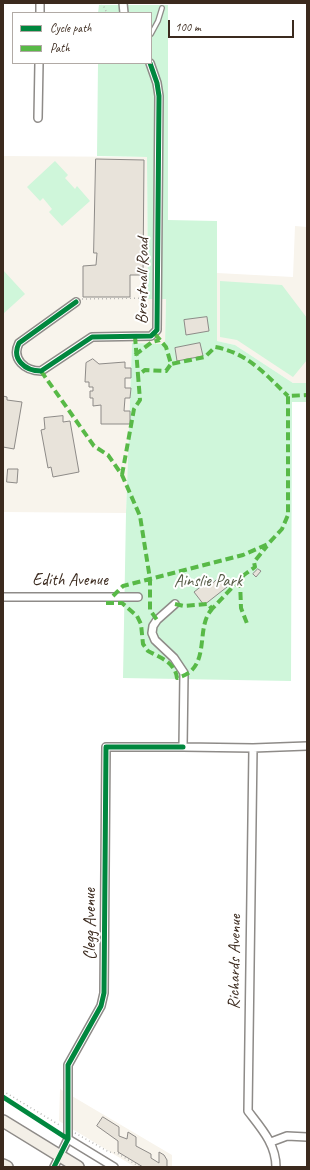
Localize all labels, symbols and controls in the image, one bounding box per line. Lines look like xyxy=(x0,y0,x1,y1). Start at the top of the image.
legend xyxy=(12,12,152,64)
scale bar xyxy=(170,12,296,38)
text: 100 m xyxy=(175,19,201,35)
text: Cycle path xyxy=(50,20,92,36)
text: Path xyxy=(50,40,70,56)
street label: Brentnall Road xyxy=(132,238,154,324)
street label: Edith Avenue xyxy=(32,571,108,591)
park label: Ainslie Park xyxy=(174,572,242,592)
street label: Clegg Avenue xyxy=(81,888,101,960)
street label: Richards Avenue xyxy=(224,915,246,1009)

